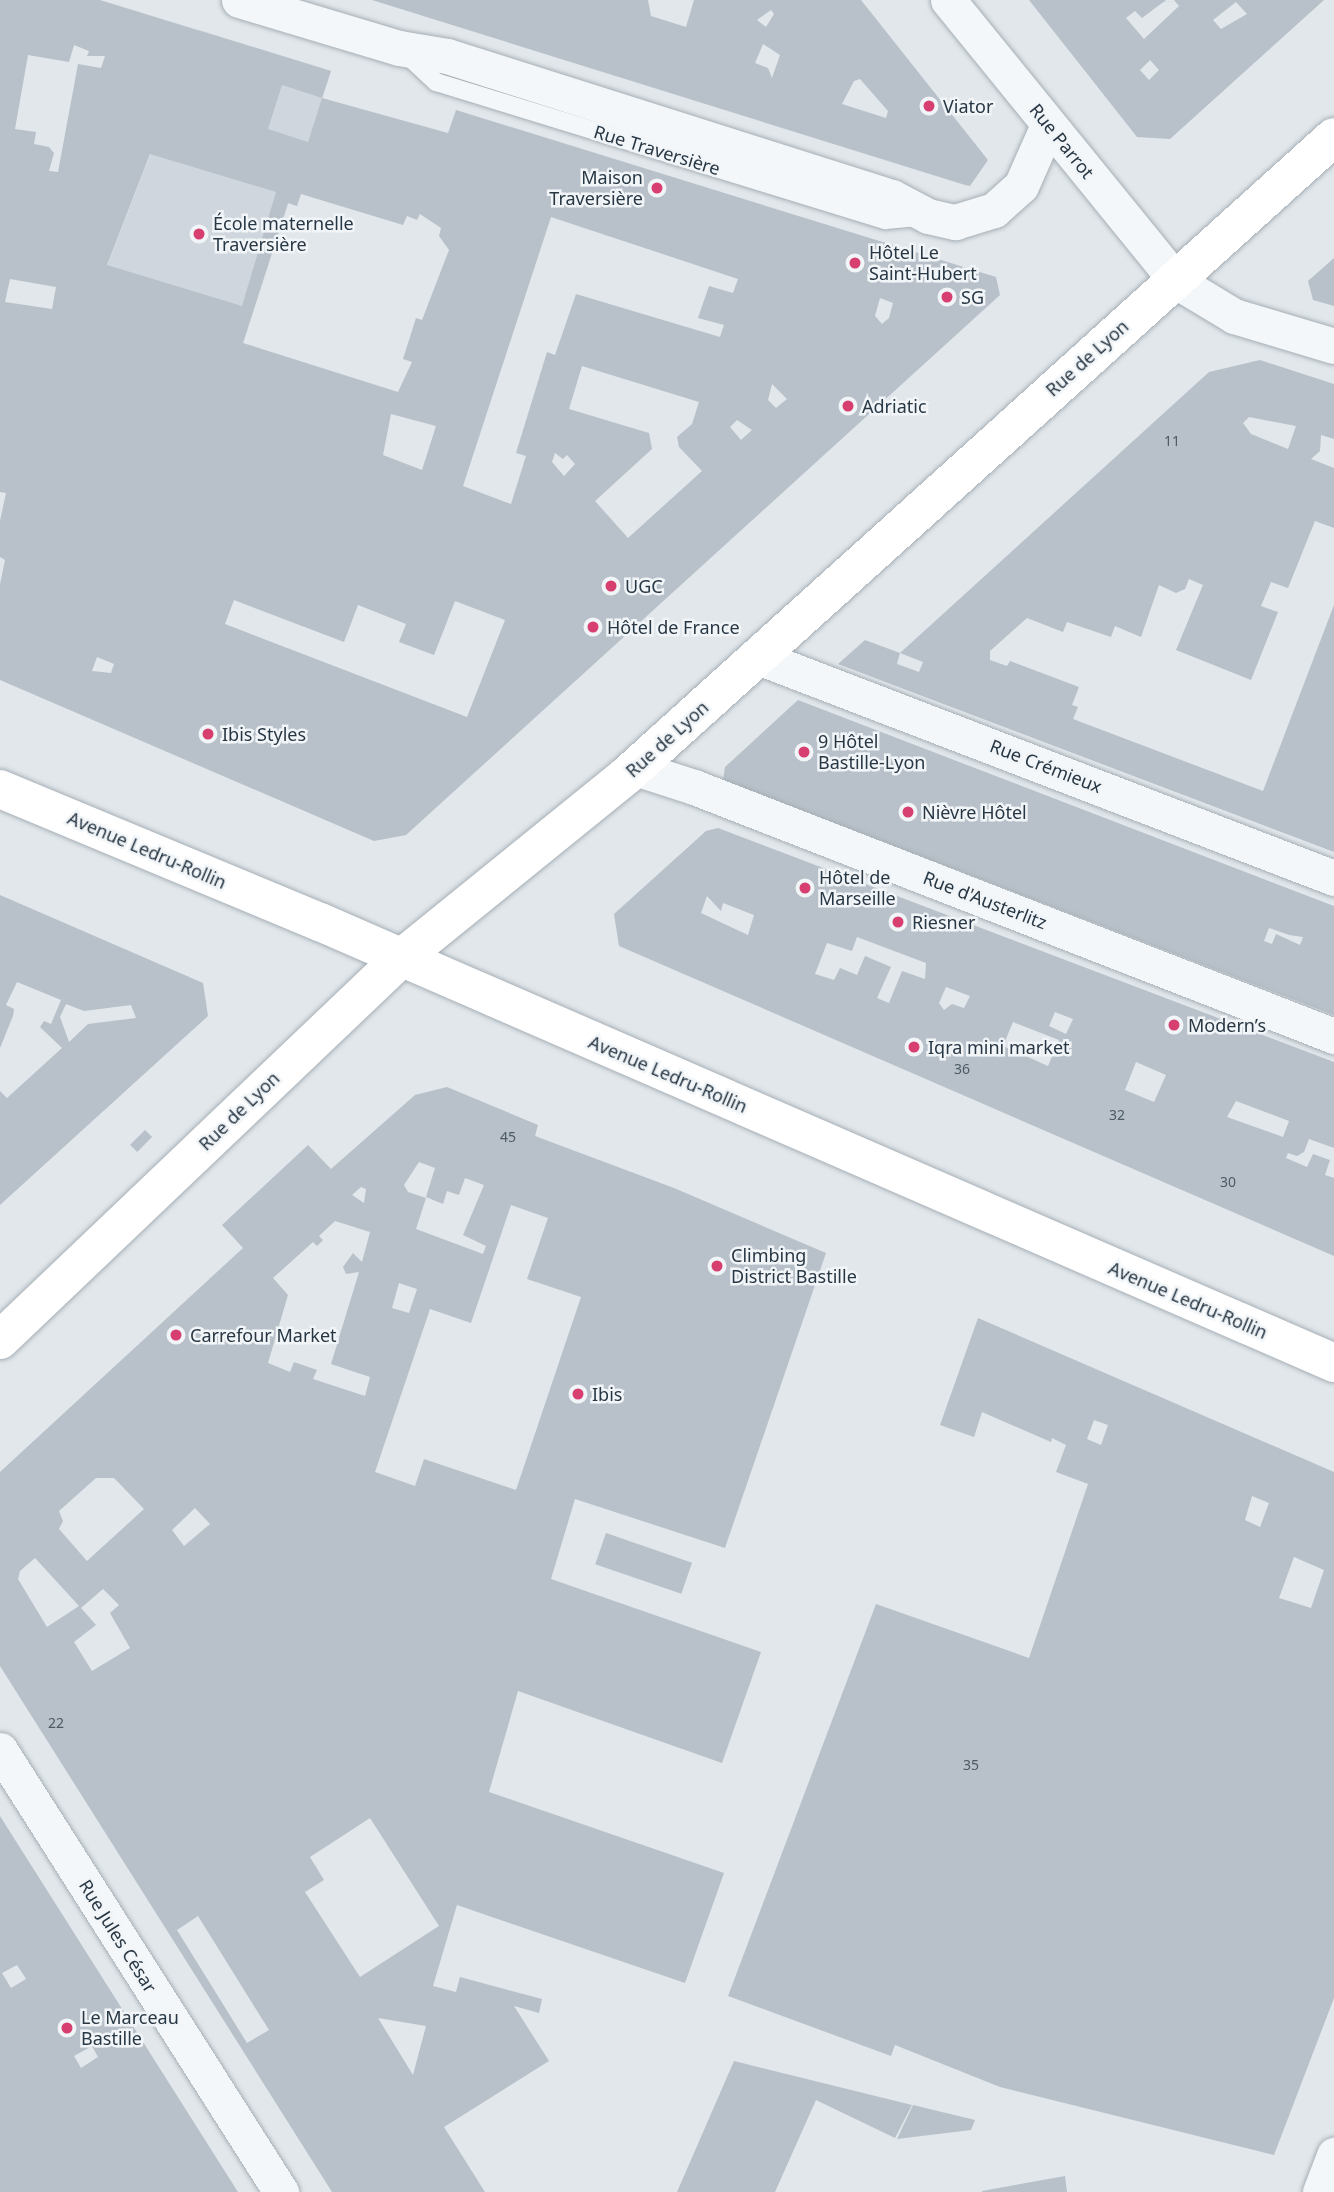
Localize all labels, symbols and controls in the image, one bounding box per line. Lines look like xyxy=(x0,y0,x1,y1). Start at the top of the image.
place label: Viator xyxy=(943,95,993,117)
marker: Viator xyxy=(921,98,937,114)
street label: Rue Parrot xyxy=(1025,99,1099,183)
street label: Rue Traversière xyxy=(591,121,723,179)
place label: Maison Traversière xyxy=(549,167,643,210)
marker: Maison Traversière xyxy=(649,180,665,196)
place label: École maternelle Traversière xyxy=(213,213,354,256)
marker: École maternelle Traversière xyxy=(191,226,207,242)
place label: Hôtel Le Saint-Hubert xyxy=(869,242,977,284)
marker: Hôtel Le Saint-Hubert xyxy=(847,255,863,271)
place label: SG xyxy=(961,286,984,308)
marker: SG xyxy=(939,289,955,305)
street label: Rue de Lyon xyxy=(1041,315,1133,401)
place label: Adriatic xyxy=(862,395,927,417)
marker: Adriatic xyxy=(840,398,856,414)
house number: 11 xyxy=(1164,433,1180,449)
place label: UGC xyxy=(625,575,663,597)
marker: UGC xyxy=(603,578,619,594)
place label: Hôtel de France xyxy=(607,616,740,638)
marker: Hôtel de France xyxy=(585,619,601,635)
street label: Rue de Lyon xyxy=(621,696,713,782)
place label: Ibis Styles xyxy=(222,723,306,745)
marker: Ibis Styles xyxy=(200,726,216,742)
place label: 9 Hôtel Bastille-Lyon xyxy=(818,731,925,774)
street label: Rue Crémieux xyxy=(987,735,1105,797)
marker: 9 Hôtel Bastille-Lyon xyxy=(796,744,812,760)
place label: Nièvre Hôtel xyxy=(922,801,1027,823)
marker: Nièvre Hôtel xyxy=(900,804,916,820)
street label: Avenue Ledru-Rollin xyxy=(65,807,229,893)
place label: Hôtel de Marseille xyxy=(819,867,896,910)
street label: Rue d'Austerlitz xyxy=(920,867,1050,933)
marker: Hôtel de Marseille xyxy=(797,880,813,896)
place label: Riesner xyxy=(912,911,975,933)
marker: Riesner xyxy=(890,914,906,930)
place label: Modern’s xyxy=(1188,1014,1266,1036)
marker: Modern’s xyxy=(1166,1017,1182,1033)
street label: Avenue Ledru-Rollin xyxy=(586,1031,750,1117)
place label: Iqra mini market xyxy=(928,1036,1070,1058)
marker: Iqra mini market xyxy=(906,1039,922,1055)
house number: 36 xyxy=(954,1061,970,1077)
street label: Rue de Lyon xyxy=(194,1067,284,1155)
house number: 32 xyxy=(1109,1107,1125,1123)
house number: 45 xyxy=(500,1129,516,1145)
house number: 30 xyxy=(1220,1174,1236,1190)
place label: Climbing District Bastille xyxy=(731,1245,857,1288)
street label: Avenue Ledru-Rollin xyxy=(1106,1257,1270,1343)
marker: Climbing District Bastille xyxy=(709,1258,725,1274)
place label: Carrefour Market xyxy=(190,1324,337,1346)
marker: Carrefour Market xyxy=(168,1327,184,1343)
place label: Ibis xyxy=(592,1383,622,1405)
marker: Ibis xyxy=(570,1386,586,1402)
house number: 22 xyxy=(48,1715,64,1731)
house number: 35 xyxy=(963,1757,979,1773)
street label: Rue Jules César xyxy=(75,1876,161,1996)
place label: Le Marceau Bastille xyxy=(81,2007,179,2050)
marker: Le Marceau Bastille xyxy=(59,2020,75,2036)

